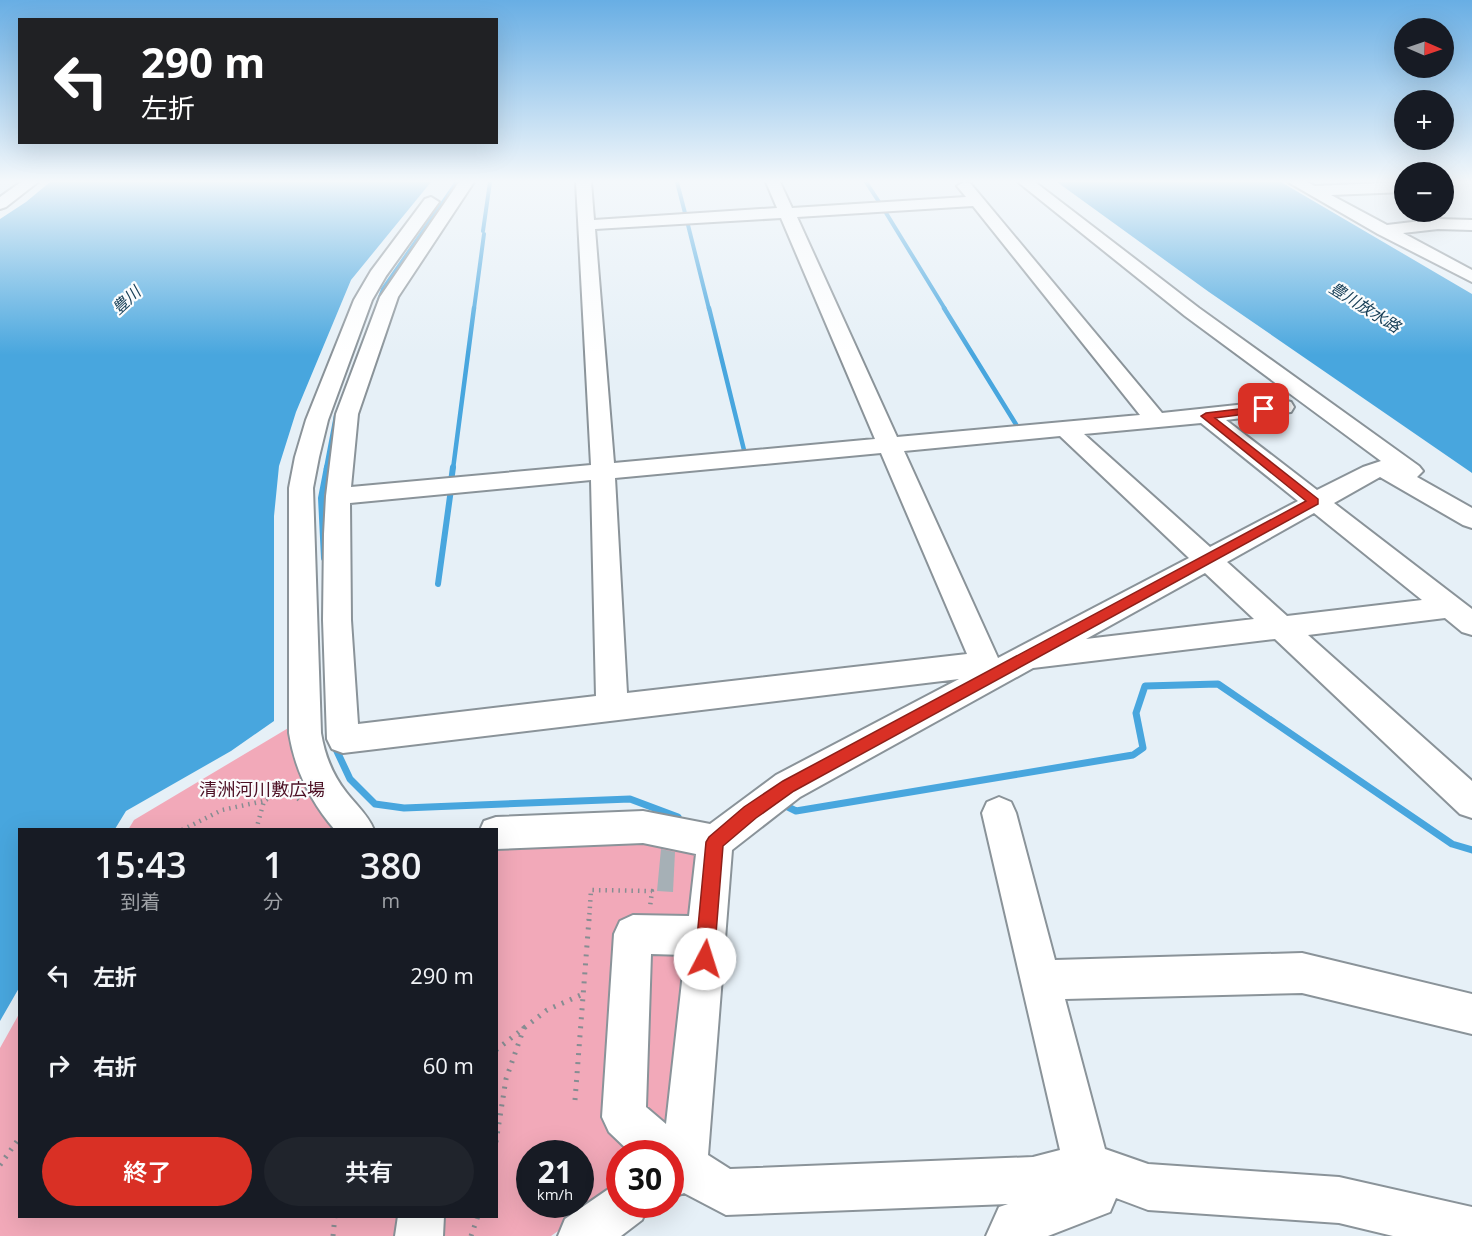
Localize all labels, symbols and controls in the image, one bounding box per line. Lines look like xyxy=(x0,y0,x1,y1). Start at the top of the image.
north arrow xyxy=(1394,18,1454,78)
map controls xyxy=(1394,18,1454,222)
text: 290 m xyxy=(141,33,265,90)
icon: left xyxy=(42,42,120,120)
text: 左折 xyxy=(141,89,195,126)
button: + xyxy=(1394,90,1454,150)
button: − xyxy=(1394,162,1454,222)
water label: 豊川放水路 xyxy=(1325,276,1406,339)
water label: 豊川 xyxy=(107,280,147,319)
pin xyxy=(1238,383,1289,434)
icon: arrive xyxy=(1247,392,1280,425)
park label: 清洲河川敷広場 xyxy=(199,777,325,801)
text: 15:43 xyxy=(94,840,187,889)
text: 1 xyxy=(263,840,284,889)
text: 380 xyxy=(360,841,422,890)
text: m xyxy=(382,887,400,914)
text: 到着 xyxy=(120,888,160,915)
text: 分 xyxy=(263,888,283,915)
position arrow xyxy=(673,927,737,991)
icon: left xyxy=(42,959,75,992)
text: 290 m xyxy=(410,960,474,990)
text: 左折 xyxy=(93,961,137,991)
icon: right xyxy=(42,1049,75,1082)
text: 60 m xyxy=(423,1050,474,1080)
text: 右折 xyxy=(93,1051,137,1081)
button: 終了 xyxy=(42,1137,252,1206)
button: 共有 xyxy=(264,1137,474,1206)
speed limit sign: 30 xyxy=(606,1140,684,1218)
text: 21 xyxy=(538,1151,572,1192)
text: km/h xyxy=(537,1184,573,1204)

